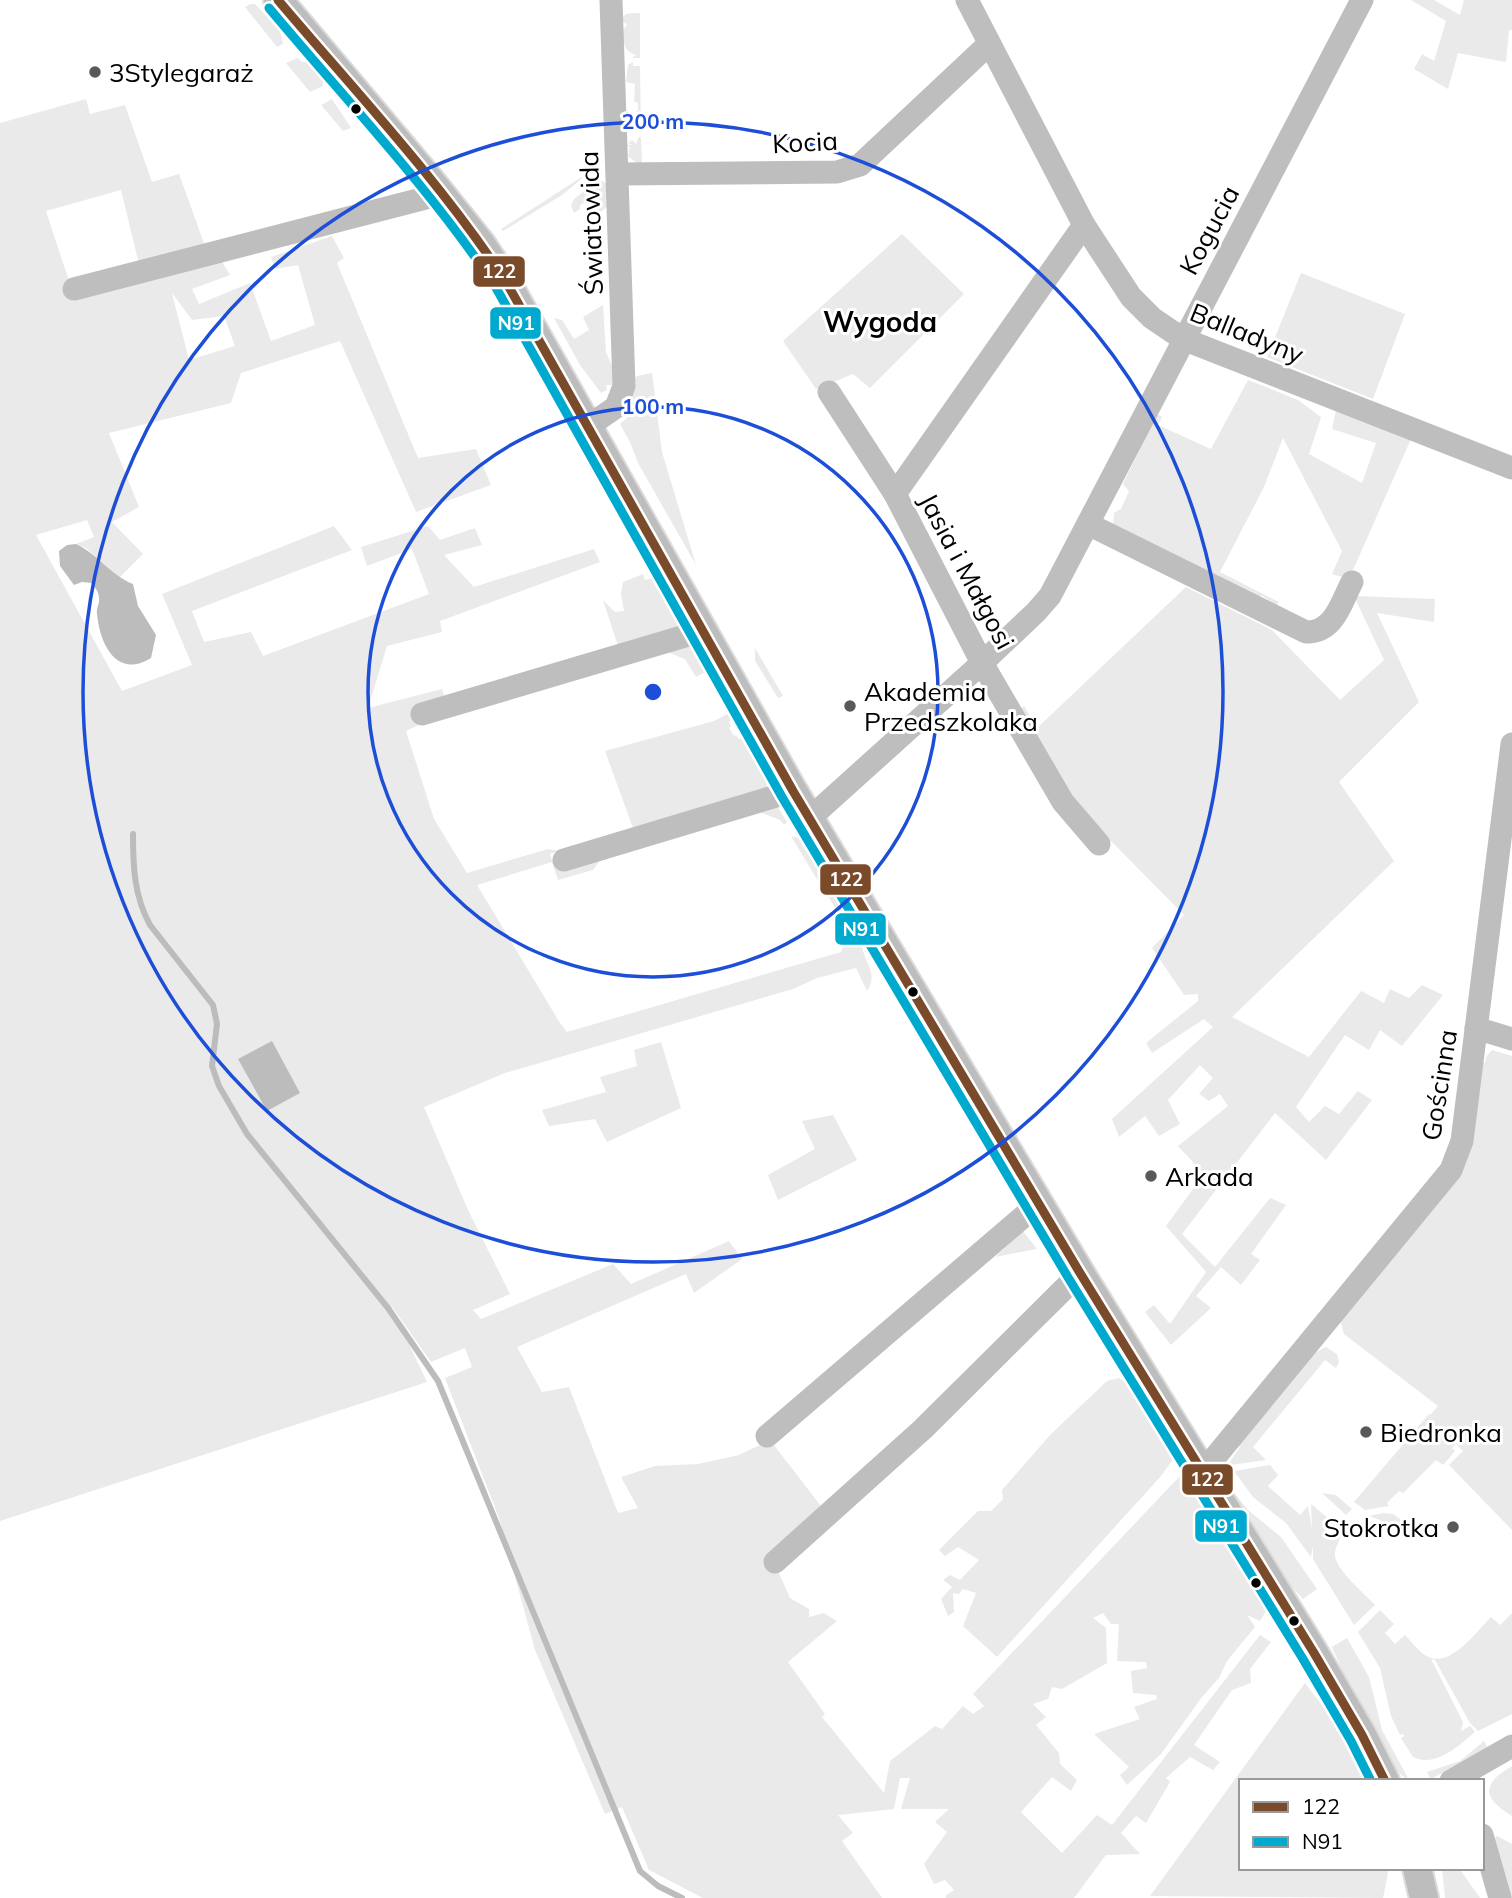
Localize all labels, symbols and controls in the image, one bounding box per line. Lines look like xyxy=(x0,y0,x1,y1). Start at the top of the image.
place label: 3Stylegaraż xyxy=(109,56,254,89)
marker: 3Stylegaraż xyxy=(87,64,103,80)
unlabelled marker xyxy=(349,102,363,116)
text: 200 m xyxy=(622,108,684,134)
street label: Kocia xyxy=(771,124,839,160)
street label: Światowida xyxy=(572,150,610,296)
street label: Kogucia xyxy=(1172,180,1246,280)
line badge: 122 xyxy=(472,255,526,288)
text: 122 xyxy=(482,259,516,283)
street label: Balladyny xyxy=(1185,295,1309,371)
district label: Wygoda xyxy=(823,304,937,339)
line badge: N91 xyxy=(489,306,542,340)
text: N91 xyxy=(497,311,535,335)
text: 100 m xyxy=(622,393,684,419)
street label: Jasia i Małgosi xyxy=(912,487,1022,655)
place label: Akademia Przedszkolaka xyxy=(864,675,1038,738)
centre of rings xyxy=(641,680,665,704)
marker: Akademia Przedszkolaka xyxy=(842,698,858,714)
line badge: 122 xyxy=(819,863,872,896)
text: 122 xyxy=(829,867,863,891)
line badge: N91 xyxy=(834,912,887,946)
text: N91 xyxy=(842,917,880,941)
unlabelled marker xyxy=(906,985,920,999)
street label: Gościnna xyxy=(1414,1027,1464,1143)
place label: Arkada xyxy=(1165,1160,1254,1193)
marker: Arkada xyxy=(1143,1168,1159,1184)
place label: Biedronka xyxy=(1380,1416,1502,1449)
marker: Biedronka xyxy=(1358,1424,1374,1440)
line badge: 122 xyxy=(1181,1463,1234,1496)
text: 122 xyxy=(1190,1467,1224,1491)
line badge: N91 xyxy=(1194,1509,1248,1543)
place label: Stokrotka xyxy=(1324,1511,1439,1544)
text: N91 xyxy=(1202,1514,1240,1538)
marker: Stokrotka xyxy=(1445,1519,1461,1535)
unlabelled marker xyxy=(1249,1576,1263,1590)
unlabelled marker xyxy=(1287,1614,1301,1628)
legend xyxy=(1239,1779,1484,1870)
text: 122 xyxy=(1302,1793,1340,1819)
text: N91 xyxy=(1302,1828,1343,1854)

